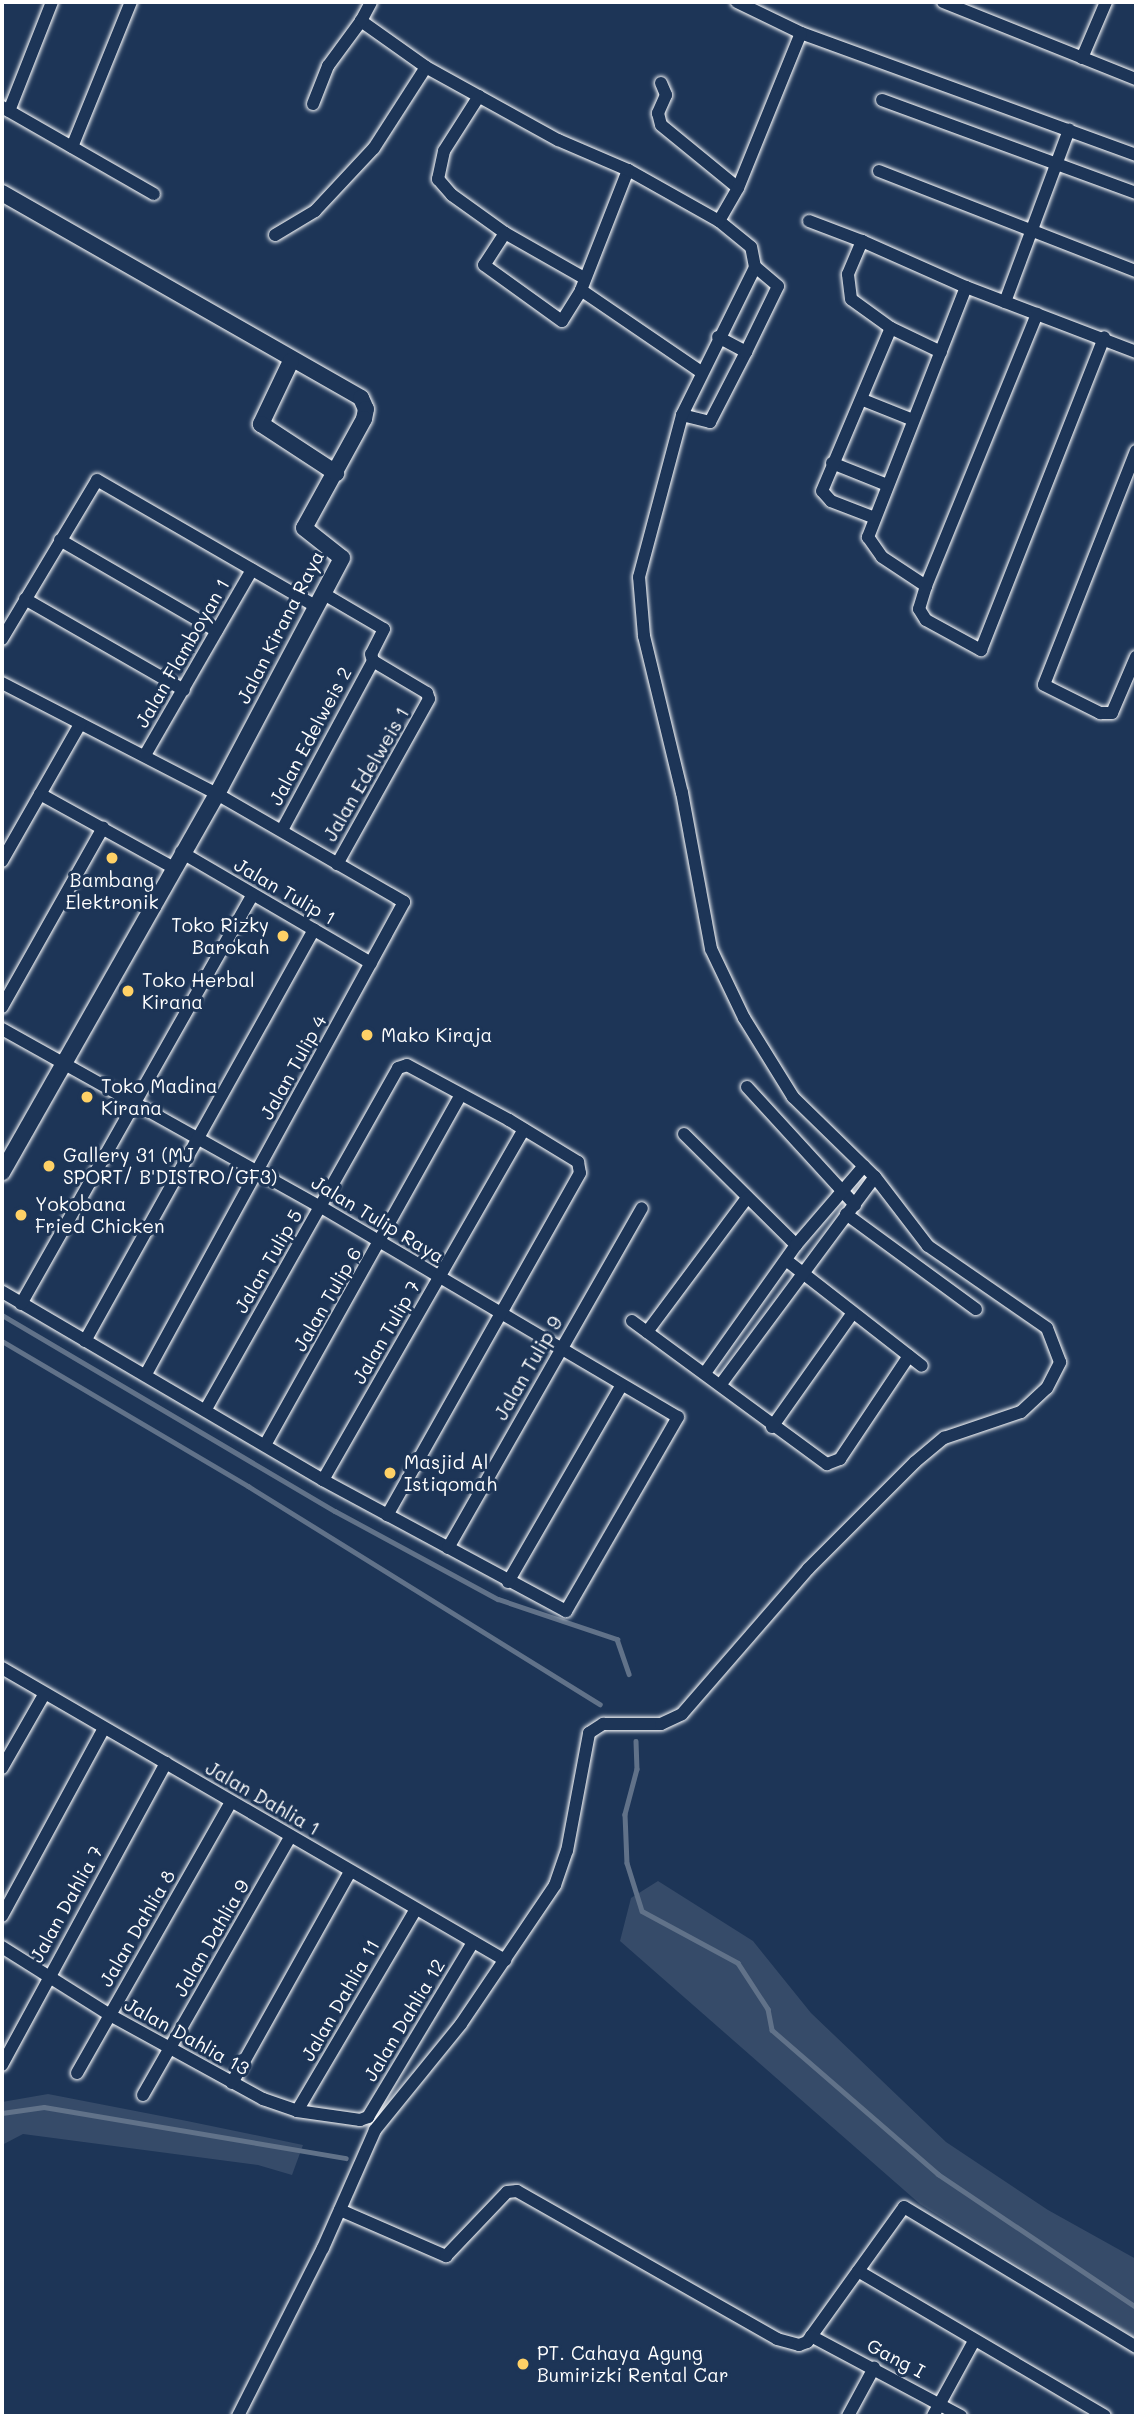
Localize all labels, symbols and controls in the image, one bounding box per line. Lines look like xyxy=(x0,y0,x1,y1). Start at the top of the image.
street label: Jalan Kirana Raya xyxy=(232,547,328,707)
street label: Jalan Flamboyan 1 xyxy=(130,575,234,731)
street label: Jalan Edelweis 2 xyxy=(264,663,356,809)
street label: Jalan Edelweis 1 xyxy=(318,703,414,845)
marker: Bambang Elektronik xyxy=(104,850,120,866)
street label: Jalan Tulip 1 xyxy=(230,853,340,929)
place label: Bambang Elektronik xyxy=(65,869,159,913)
place label: Toko Rizky Barokah xyxy=(171,914,269,958)
marker: Toko Rizky Barokah xyxy=(275,928,291,944)
place label: Toko Herbal Kirana xyxy=(142,969,255,1013)
marker: Toko Herbal Kirana xyxy=(120,983,136,999)
street label: Jalan Tulip 4 xyxy=(255,1011,331,1123)
place label: Mako Kiraja xyxy=(381,1024,492,1046)
marker: Mako Kiraja xyxy=(359,1027,375,1043)
place label: Toko Madina Kirana xyxy=(101,1075,217,1119)
marker: Toko Madina Kirana xyxy=(79,1089,95,1105)
place label: Gallery 31 (MJ SPORT/ B'DISTRO/GF3) xyxy=(63,1144,277,1188)
marker: Gallery 31 (MJ SPORT/ B'DISTRO/GF3) xyxy=(41,1158,57,1174)
street label: Jalan Tulip Raya xyxy=(308,1170,448,1268)
place label: Yokobana Fried Chicken xyxy=(35,1193,165,1237)
street label: Jalan Tulip 5 xyxy=(229,1205,307,1317)
marker: Yokobana Fried Chicken xyxy=(13,1207,29,1223)
street label: Jalan Tulip 6 xyxy=(288,1243,366,1355)
street label: Jalan Tulip 7 xyxy=(347,1276,425,1388)
street label: Jalan Tulip 9 xyxy=(489,1312,567,1424)
place label: Masjid Al Istiqomah xyxy=(404,1451,497,1495)
marker: Masjid Al Istiqomah xyxy=(382,1465,398,1481)
street label: Jalan Dahlia 1 xyxy=(202,1756,324,1840)
street label: Jalan Dahlia 7 xyxy=(24,1842,108,1966)
street label: Jalan Dahlia 8 xyxy=(94,1866,180,1990)
street label: Jalan Dahlia 9 xyxy=(168,1876,254,2000)
street label: Jalan Dahlia 11 xyxy=(296,1935,384,2065)
street label: Jalan Dahlia 12 xyxy=(359,1955,449,2085)
street label: Jalan Dahlia 13 xyxy=(121,1992,253,2080)
street label: Gang I xyxy=(863,2333,929,2383)
place label: PT. Cahaya Agung Bumirizki Rental Car xyxy=(537,2342,729,2386)
marker: PT. Cahaya Agung Bumirizki Rental Car xyxy=(515,2356,531,2372)

